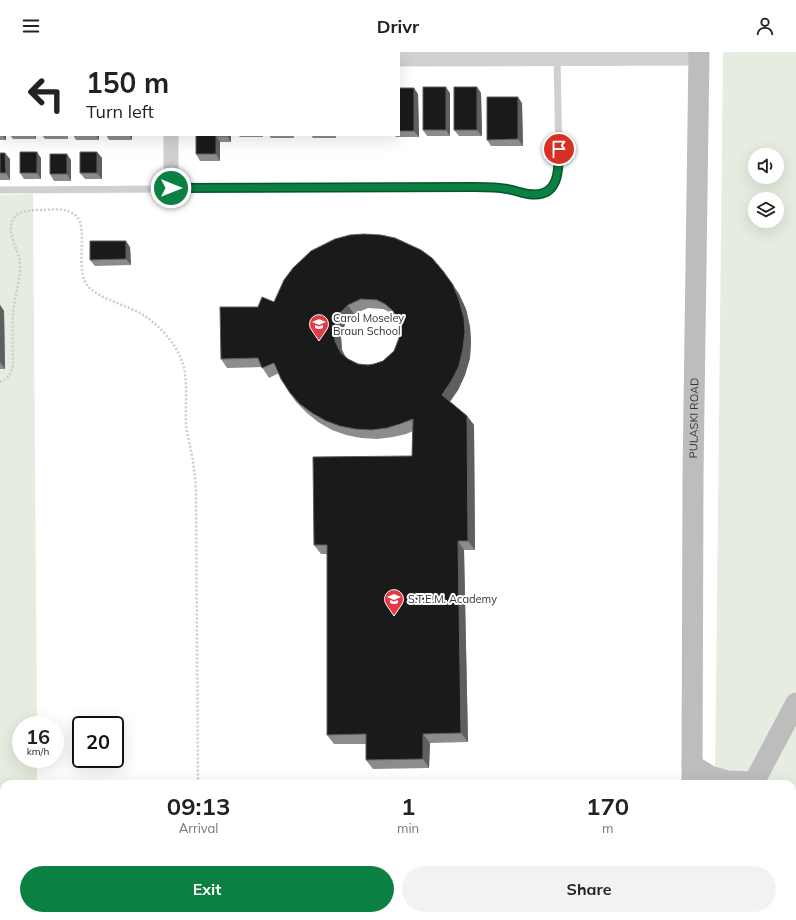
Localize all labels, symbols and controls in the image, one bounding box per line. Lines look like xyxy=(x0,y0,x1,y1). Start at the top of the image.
icon: menu xyxy=(20,15,42,37)
text: Drivr xyxy=(377,15,419,38)
icon: person xyxy=(754,15,776,37)
text: 150 m xyxy=(86,65,169,100)
icon: left xyxy=(20,68,72,120)
text: Turn left xyxy=(86,100,154,123)
pin xyxy=(542,132,576,166)
icon: arrive xyxy=(548,138,570,160)
map controls xyxy=(748,148,784,228)
button: sound xyxy=(748,148,784,184)
position arrow xyxy=(150,167,192,209)
button: layers xyxy=(748,192,784,228)
place label: Carol Moseley Braun School xyxy=(333,311,404,338)
school or university icon: Carol Moseley Braun School xyxy=(308,313,330,341)
street label: PULASKI ROAD xyxy=(686,378,701,459)
school or university icon: S.T.E.M. Academy xyxy=(383,588,405,616)
place label: S.T.E.M. Academy xyxy=(408,592,497,606)
speed limit sign: 20 xyxy=(72,716,124,768)
text: 16 xyxy=(26,724,50,749)
text: km/h xyxy=(27,745,49,758)
text: 09:13 xyxy=(167,791,230,821)
text: 1 xyxy=(401,791,415,821)
text: 170 xyxy=(586,791,629,821)
text: Arrival xyxy=(179,820,218,836)
text: min xyxy=(397,820,419,836)
text: m xyxy=(602,820,613,836)
button: Exit xyxy=(20,866,394,912)
button: Share xyxy=(402,866,776,912)

